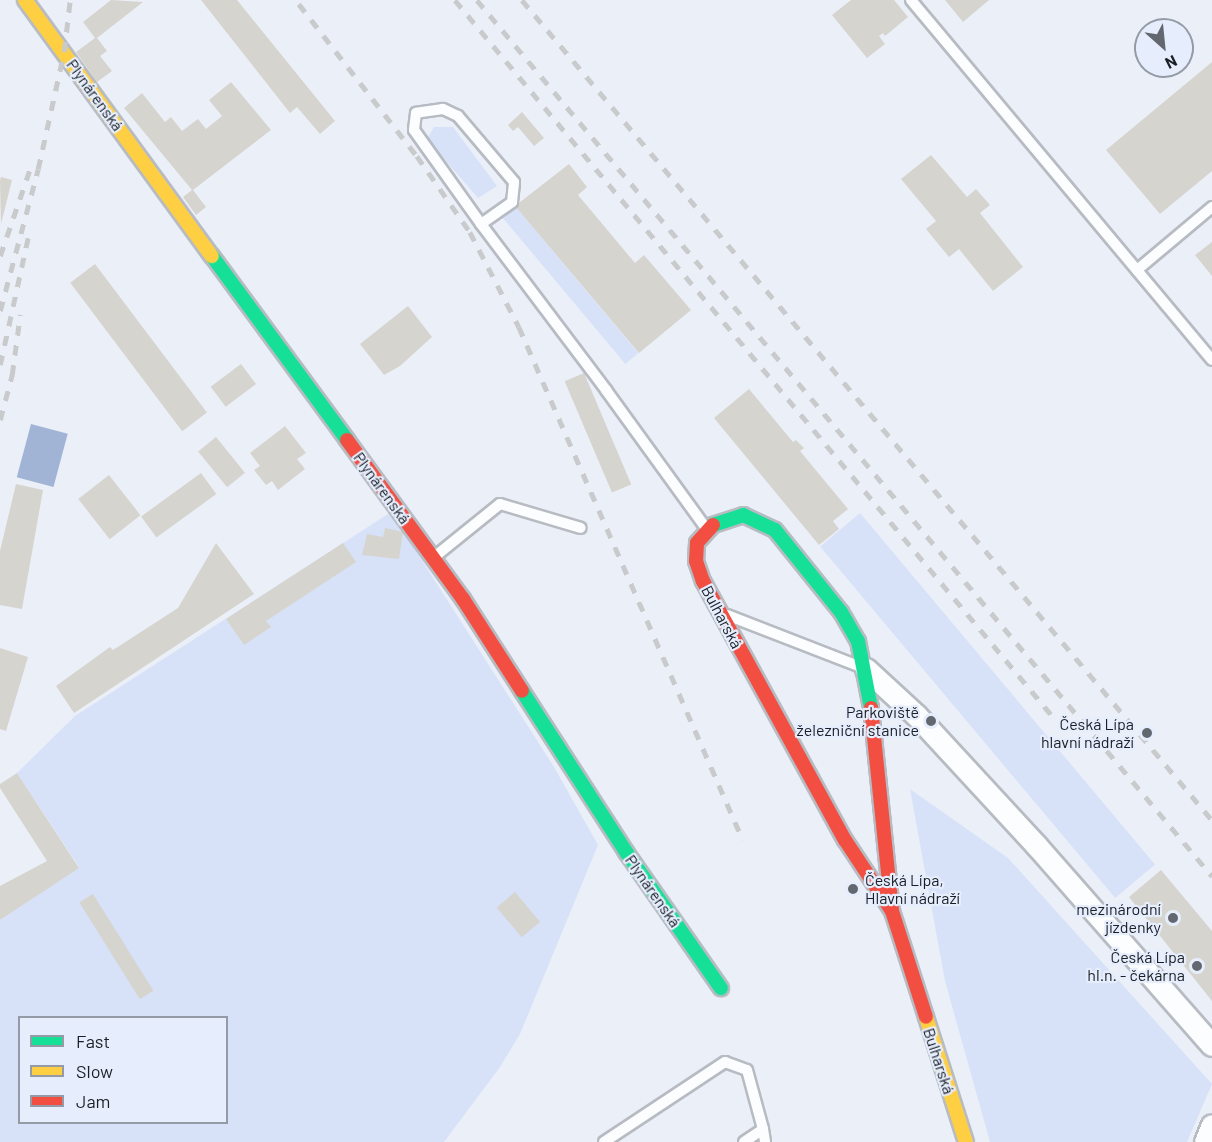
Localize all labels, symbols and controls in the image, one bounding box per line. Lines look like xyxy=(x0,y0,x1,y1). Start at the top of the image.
north arrow xyxy=(1134,18,1194,78)
text: N xyxy=(1162,52,1181,74)
street label: Plynárenská xyxy=(63,55,127,135)
street label: Plynárenská xyxy=(350,448,414,528)
street label: Bulharská xyxy=(697,582,747,652)
place label: Parkoviště železniční stanice xyxy=(797,702,919,740)
marker: Parkoviště železniční stanice xyxy=(924,714,938,728)
place label: Česká Lípa hlavní nádraží xyxy=(1041,714,1134,752)
marker: Česká Lípa hlavní nádraží xyxy=(1138,724,1156,742)
street label: Plynárenská xyxy=(621,851,685,931)
place label: Česká Lípa, Hlavní nádraží xyxy=(865,870,960,908)
marker: Česká Lípa, Hlavní nádraží xyxy=(846,882,860,896)
place label: mezinárodní jízdenky xyxy=(1076,899,1161,937)
marker: mezinárodní jízdenky xyxy=(1166,911,1180,925)
place label: Česká Lípa hl.n. - čekárna xyxy=(1087,947,1185,985)
marker: Česká Lípa hl.n. - čekárna xyxy=(1190,959,1204,973)
legend xyxy=(18,1016,228,1124)
street label: Bulharská xyxy=(919,1026,959,1096)
text: Fast xyxy=(76,1030,110,1052)
text: Slow xyxy=(76,1060,113,1082)
text: Jam xyxy=(76,1090,110,1112)

